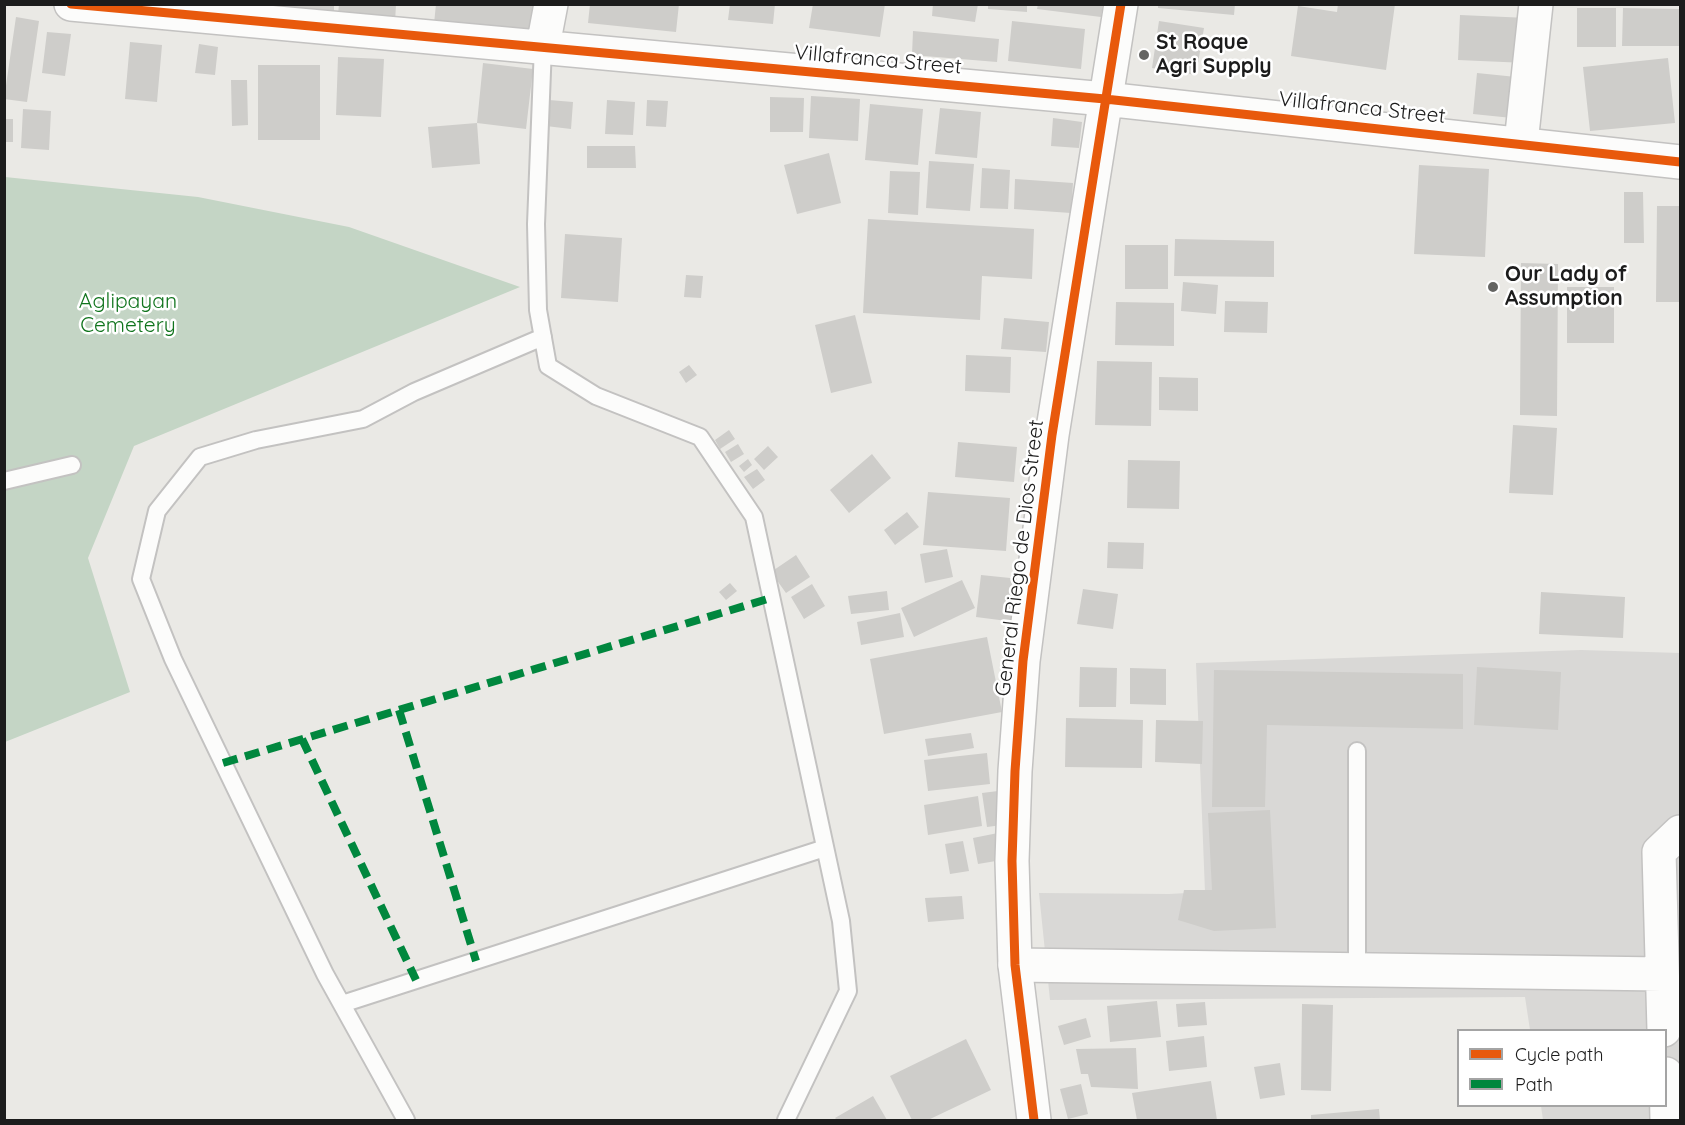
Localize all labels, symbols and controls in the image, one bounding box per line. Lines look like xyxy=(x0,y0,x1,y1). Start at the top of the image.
place label: St Roque Agri Supply xyxy=(1156,30,1272,80)
street label: Villafranca Street xyxy=(793,40,963,80)
marker: St Roque Agri Supply xyxy=(1137,48,1151,62)
street label: Villafranca Street xyxy=(1277,87,1447,129)
place label: Our Lady of Assumption xyxy=(1505,262,1627,312)
marker: Our Lady of Assumption xyxy=(1486,280,1500,294)
park label: Aglipayan Cemetery xyxy=(79,289,177,339)
street label: General Riego de Dios Street xyxy=(991,418,1049,698)
legend xyxy=(1457,1029,1667,1107)
text: Cycle path xyxy=(1515,1043,1603,1066)
text: Path xyxy=(1515,1073,1553,1096)

